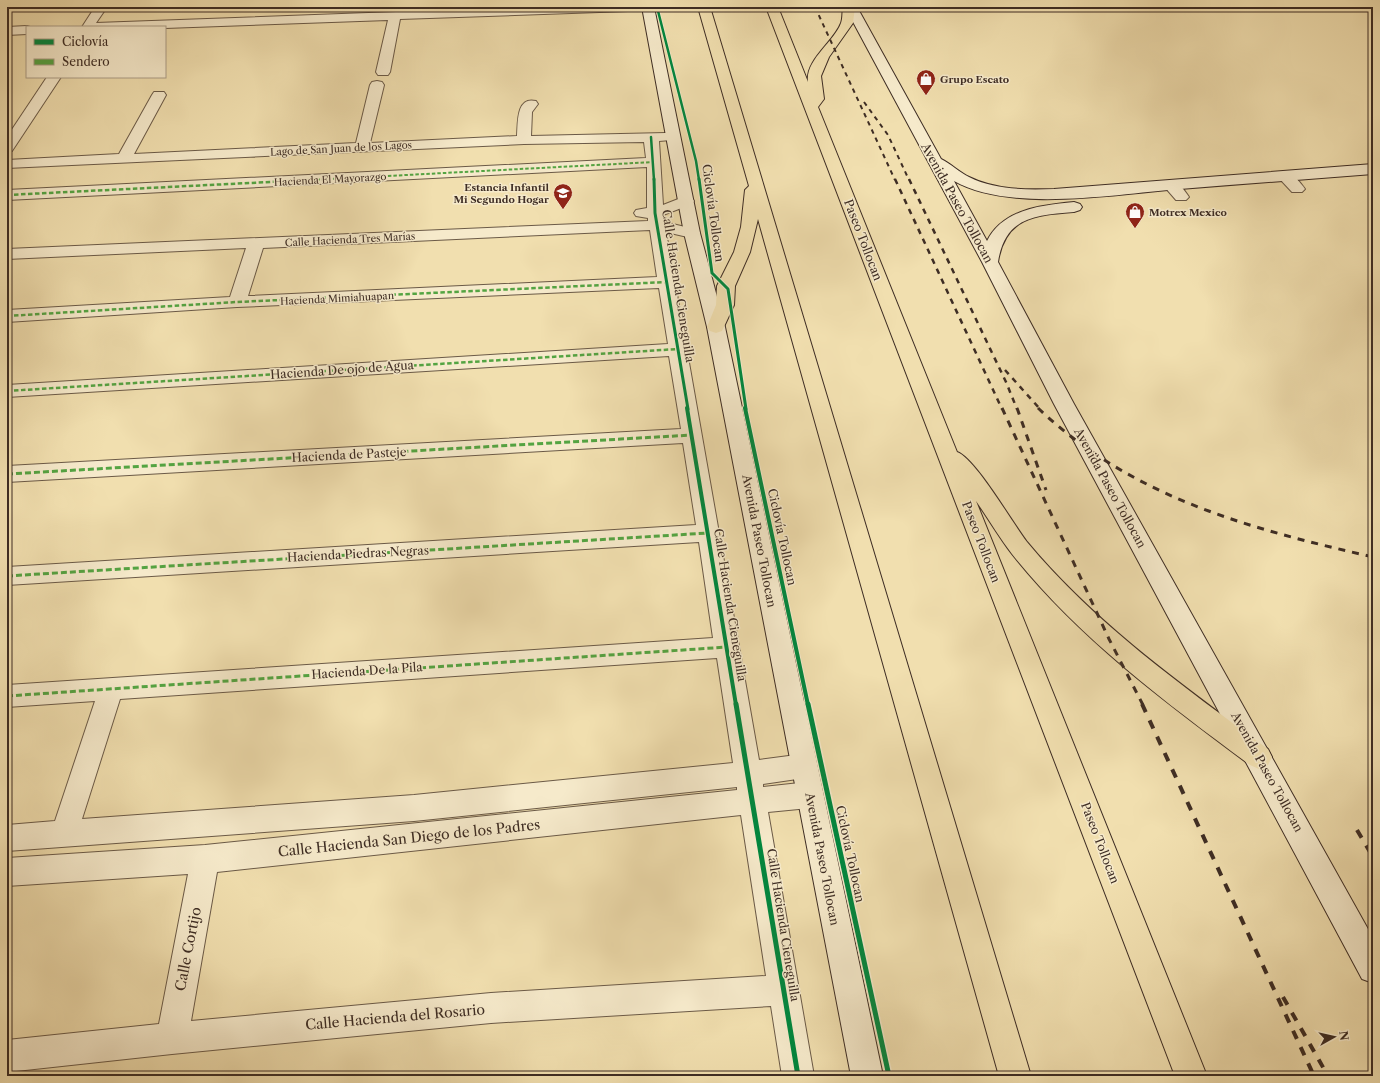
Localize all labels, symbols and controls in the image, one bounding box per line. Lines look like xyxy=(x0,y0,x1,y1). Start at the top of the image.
legend xyxy=(26,26,166,78)
text: Ciclovía xyxy=(62,34,109,49)
text: Sendero xyxy=(62,54,110,69)
shop icon: Grupo Escato xyxy=(915,68,937,96)
place label: Grupo Escato xyxy=(940,73,1009,86)
street label: Lago de San Juan de los Lagos xyxy=(270,138,412,159)
street label: Avenida Paseo Tollocan xyxy=(918,139,997,266)
street label: Ciclovía Tollocan xyxy=(699,163,728,263)
street label: Hacienda El Mayorazgo xyxy=(273,170,387,189)
place label: Estancia Infantil Mi Segundo Hogar xyxy=(453,181,549,206)
school or university icon: Estancia Infantil Mi Segundo Hogar xyxy=(552,182,574,210)
street label: Paseo Tollocan xyxy=(841,197,886,283)
shop icon: Motrex Mexico xyxy=(1124,201,1146,229)
place label: Motrex Mexico xyxy=(1149,206,1227,219)
street label: Calle Hacienda Cieneguilla xyxy=(659,208,698,364)
street label: Calle Hacienda Tres Marías xyxy=(285,230,416,249)
street label: Hacienda Mimiahuapan xyxy=(280,289,395,308)
street label: Hacienda De ojo de Agua xyxy=(270,357,415,382)
street label: Avenida Paseo Tollocan xyxy=(1071,424,1150,551)
street label: Hacienda de Pasteje xyxy=(291,444,407,465)
street label: Avenida Paseo Tollocan xyxy=(739,472,780,609)
street label: Ciclovía Tollocan xyxy=(765,487,800,587)
street label: Paseo Tollocan xyxy=(959,499,1004,585)
street label: Calle Hacienda Cieneguilla xyxy=(711,527,750,683)
street label: Hacienda Piedras Negras xyxy=(287,542,429,565)
street label: Hacienda De la Pila xyxy=(311,659,424,682)
street label: Avenida Paseo Tollocan xyxy=(1228,708,1307,835)
street label: Avenida Paseo Tollocan xyxy=(802,790,843,927)
street label: Paseo Tollocan xyxy=(1078,800,1123,886)
street label: Ciclovía Tollocan xyxy=(833,804,868,904)
street label: Calle Hacienda San Diego de los Padres xyxy=(277,815,541,861)
street label: Calle Hacienda Cieneguilla xyxy=(764,847,803,1003)
street label: Calle Cortijo xyxy=(171,906,205,992)
street label: Calle Hacienda del Rosario xyxy=(304,1000,486,1034)
north arrow xyxy=(1314,1017,1354,1057)
text: N xyxy=(1336,1030,1352,1042)

